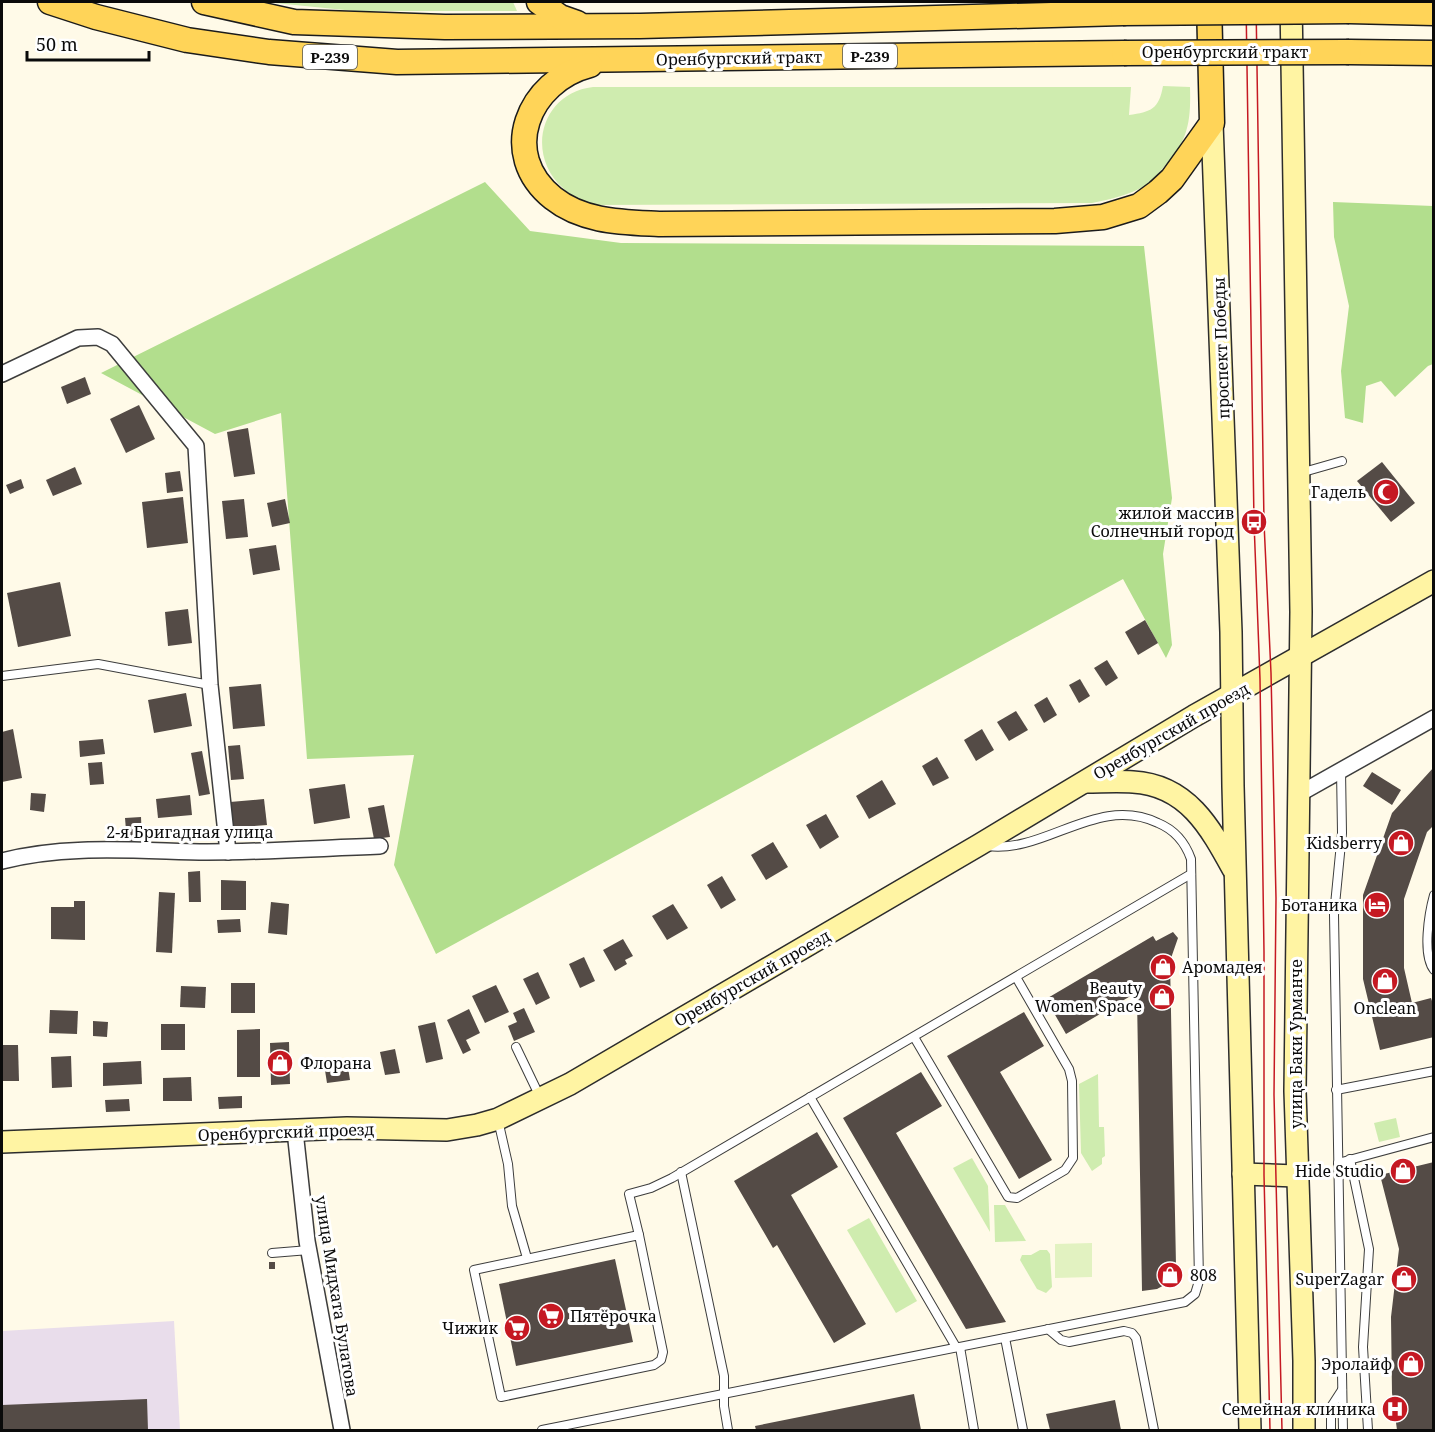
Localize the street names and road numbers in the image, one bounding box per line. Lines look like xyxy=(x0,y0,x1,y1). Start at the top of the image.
street label: Оренбургский тракт xyxy=(1142,41,1309,63)
road number: Р-239 xyxy=(843,44,897,68)
road number: Р-239 xyxy=(303,45,357,69)
street label: Оренбургский тракт xyxy=(656,46,823,70)
street label: проспект Победы xyxy=(1208,277,1234,419)
street label: Оренбургский проезд xyxy=(1089,677,1253,785)
street label: 2-я Бригадная улица xyxy=(106,821,274,843)
street label: Оренбургский проезд xyxy=(670,924,834,1032)
street label: улица Баки Урманче xyxy=(1285,959,1307,1129)
street label: Оренбургский проезд xyxy=(197,1118,375,1146)
street label: улица Мидхата Булатова xyxy=(310,1194,364,1398)

